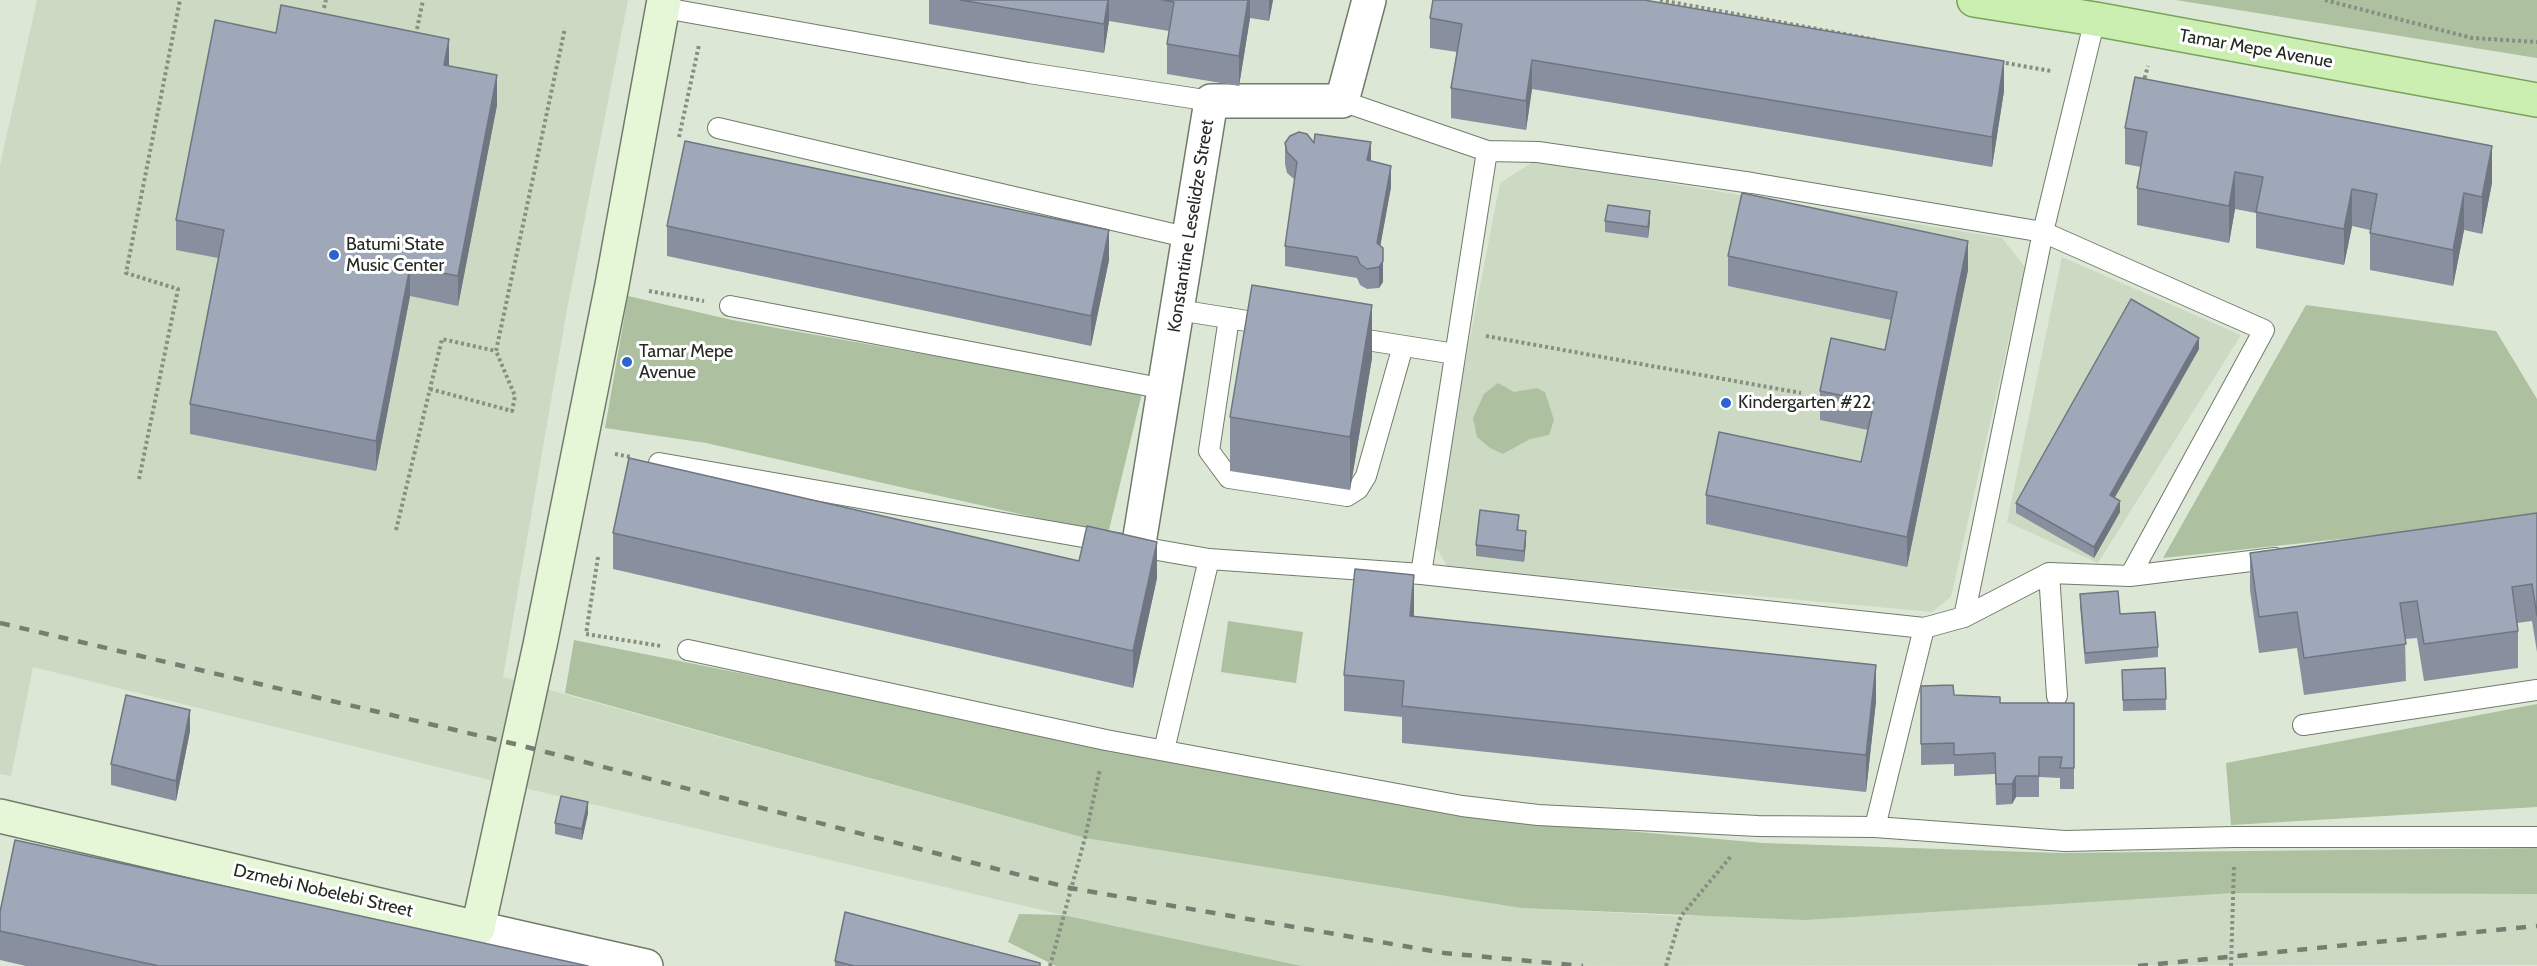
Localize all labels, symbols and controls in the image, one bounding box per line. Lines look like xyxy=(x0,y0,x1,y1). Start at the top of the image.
street label: Tamar Mepe Avenue xyxy=(2178,25,2334,73)
street label: Konstantine Leselidze Street xyxy=(1163,118,1219,334)
place label: Batumi State Music Center xyxy=(346,234,444,276)
marker: Batumi State Music Center xyxy=(327,248,341,262)
place label: Tamar Mepe Avenue xyxy=(639,341,733,384)
marker: Tamar Mepe Avenue xyxy=(620,355,634,369)
place label: Kindergarten #22 xyxy=(1738,392,1871,414)
marker: Kindergarten #22 xyxy=(1719,396,1733,410)
street label: Dzmebi Nobelebi Street xyxy=(231,860,415,922)

